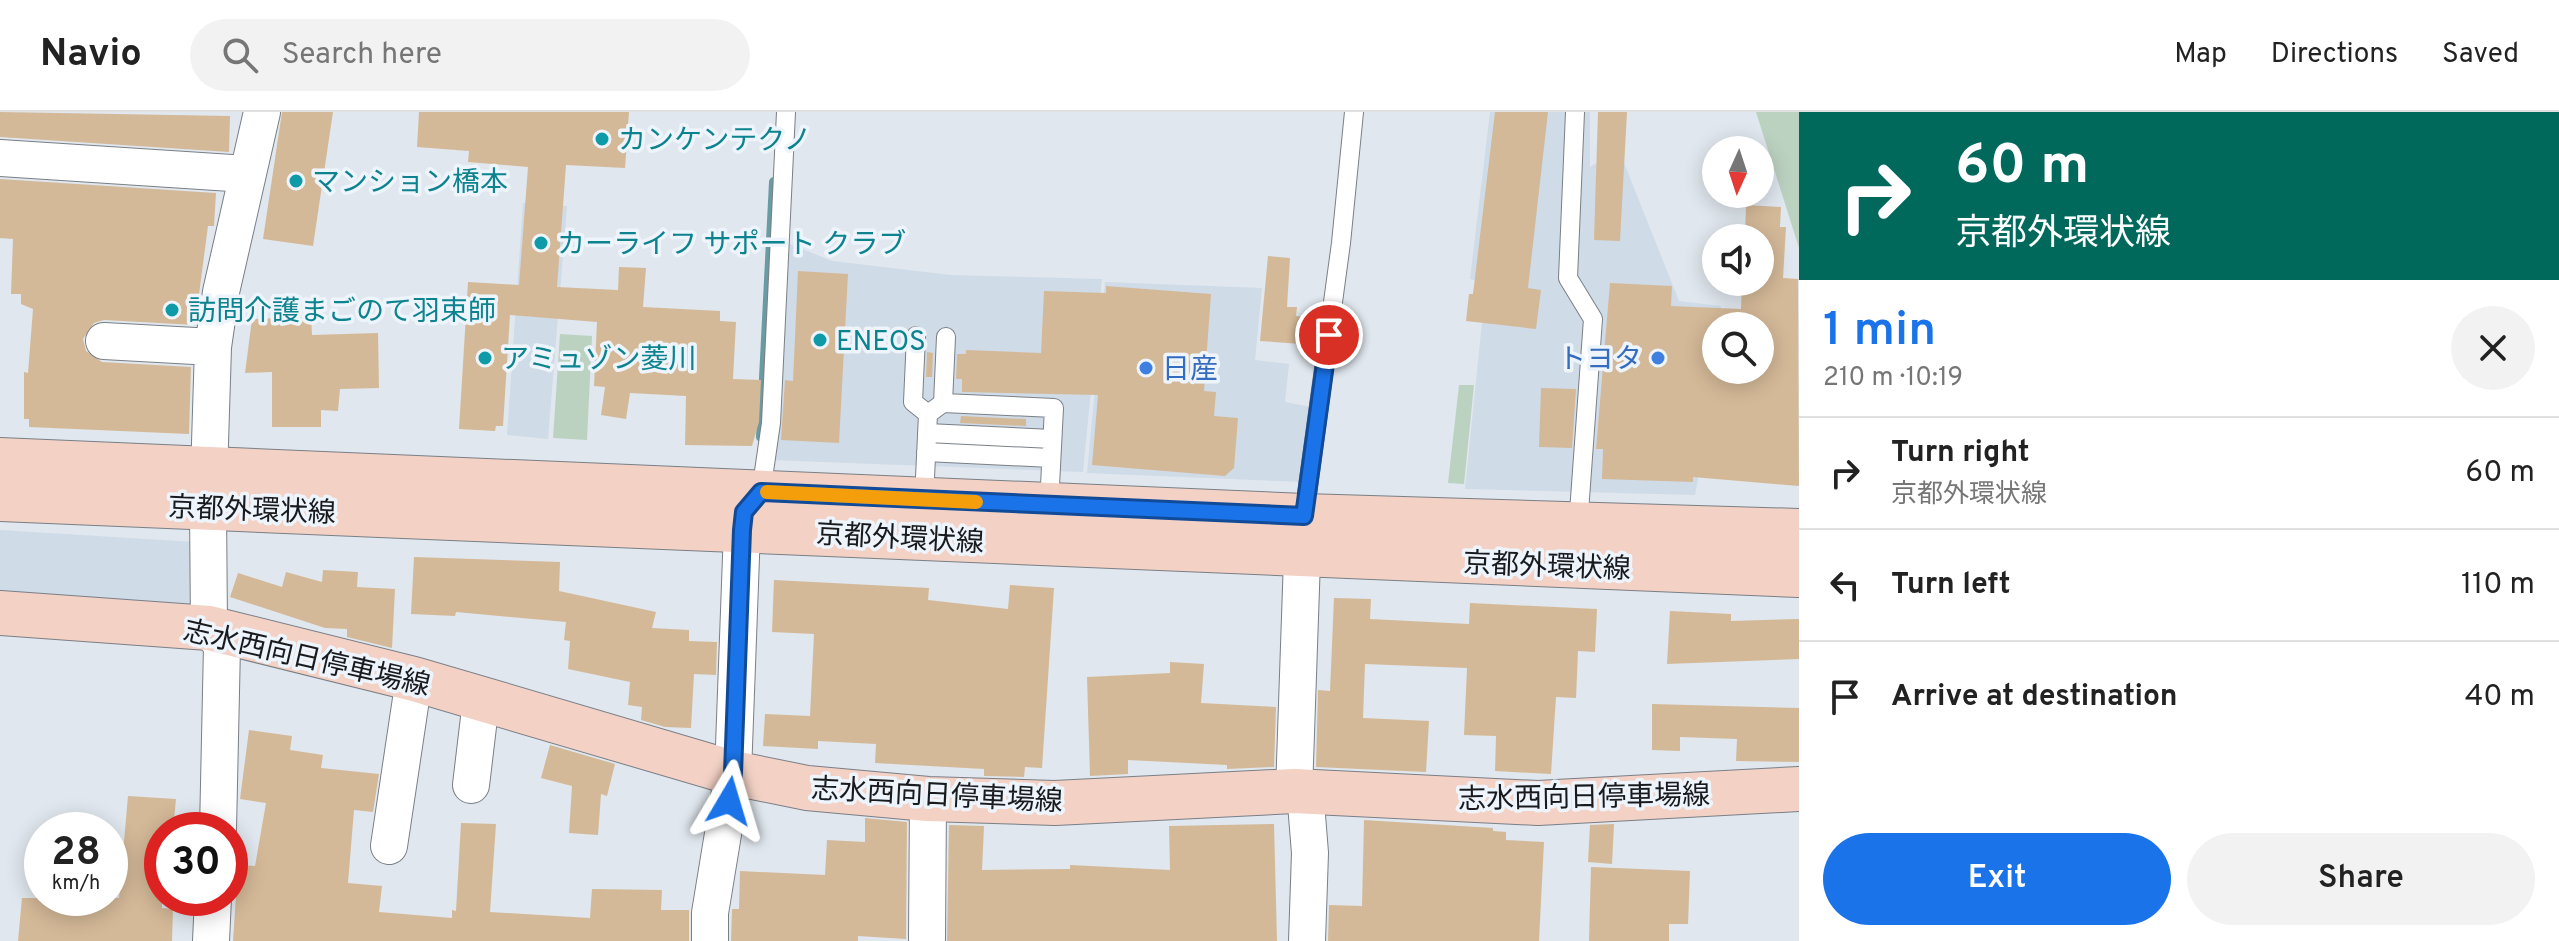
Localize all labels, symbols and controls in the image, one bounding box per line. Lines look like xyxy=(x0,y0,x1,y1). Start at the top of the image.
search box xyxy=(190,19,750,91)
text: Navio xyxy=(40,31,142,80)
icon: search xyxy=(218,33,262,77)
text: Search here xyxy=(282,37,442,74)
text: Map xyxy=(2174,37,2227,73)
text: Directions xyxy=(2271,37,2398,73)
text: Saved xyxy=(2442,37,2519,73)
place label: カンケンテクノ xyxy=(618,124,811,160)
marker: カンケンテクノ xyxy=(593,130,611,148)
text: 60 m xyxy=(1955,133,2089,203)
north arrow xyxy=(1702,136,1774,208)
map controls xyxy=(1702,136,1774,384)
icon: right xyxy=(1823,144,1927,248)
place label: マンション橋本 xyxy=(312,166,508,202)
marker: マンション橋本 xyxy=(287,172,305,190)
text: 京都外環状線 xyxy=(1955,212,2171,258)
button: sound xyxy=(1702,224,1774,296)
place label: カーライフ サポート クラブ xyxy=(557,228,906,264)
marker: カーライフ サポート クラブ xyxy=(532,234,550,252)
place label: 訪問介護まごのて羽束師 xyxy=(188,295,496,331)
marker: 訪問介護まごのて羽束師 xyxy=(163,301,181,319)
pin xyxy=(1295,301,1363,369)
text: 1 min xyxy=(1823,302,1936,362)
button: close xyxy=(2451,306,2535,390)
button: search xyxy=(1702,312,1774,384)
icon: arrive xyxy=(1307,313,1351,357)
place label: ENEOS xyxy=(836,325,926,361)
marker: ENEOS xyxy=(811,331,829,349)
place label: アミュゾン菱川 xyxy=(501,343,696,379)
place label: トヨタ xyxy=(1558,343,1642,379)
marker: アミュゾン菱川 xyxy=(476,349,494,367)
marker: トヨタ xyxy=(1649,349,1667,367)
place label: 日産 xyxy=(1162,353,1218,389)
marker: 日産 xyxy=(1137,359,1155,377)
text: 210 m · 10:19 xyxy=(1823,362,1963,395)
text: Turn right xyxy=(1891,435,2029,472)
icon: right xyxy=(1823,451,1867,495)
text: 60 m xyxy=(2465,455,2535,492)
text: 京都外環状線 xyxy=(1891,479,2047,512)
street label: 京都外環状線 xyxy=(167,491,336,533)
street label: 京都外環状線 xyxy=(815,518,985,562)
street label: 京都外環状線 xyxy=(1462,547,1631,589)
icon: left xyxy=(1823,563,1867,607)
text: Turn left xyxy=(1891,567,2011,604)
text: 110 m xyxy=(2461,567,2535,604)
street label: 志水西向日停車場線 xyxy=(179,614,433,706)
icon: arrive xyxy=(1823,675,1867,719)
text: Arrive at destination xyxy=(1891,679,2177,716)
text: 40 m xyxy=(2465,679,2535,716)
position arrow xyxy=(687,759,771,843)
street label: 志水西向日停車場線 xyxy=(810,772,1064,822)
street label: 志水西向日停車場線 xyxy=(1458,779,1710,819)
speed limit sign: 30 xyxy=(144,812,248,916)
text: 28 xyxy=(51,829,101,879)
button: Exit xyxy=(1823,833,2171,925)
button: Share xyxy=(2187,833,2535,925)
text: km/h xyxy=(52,871,100,897)

